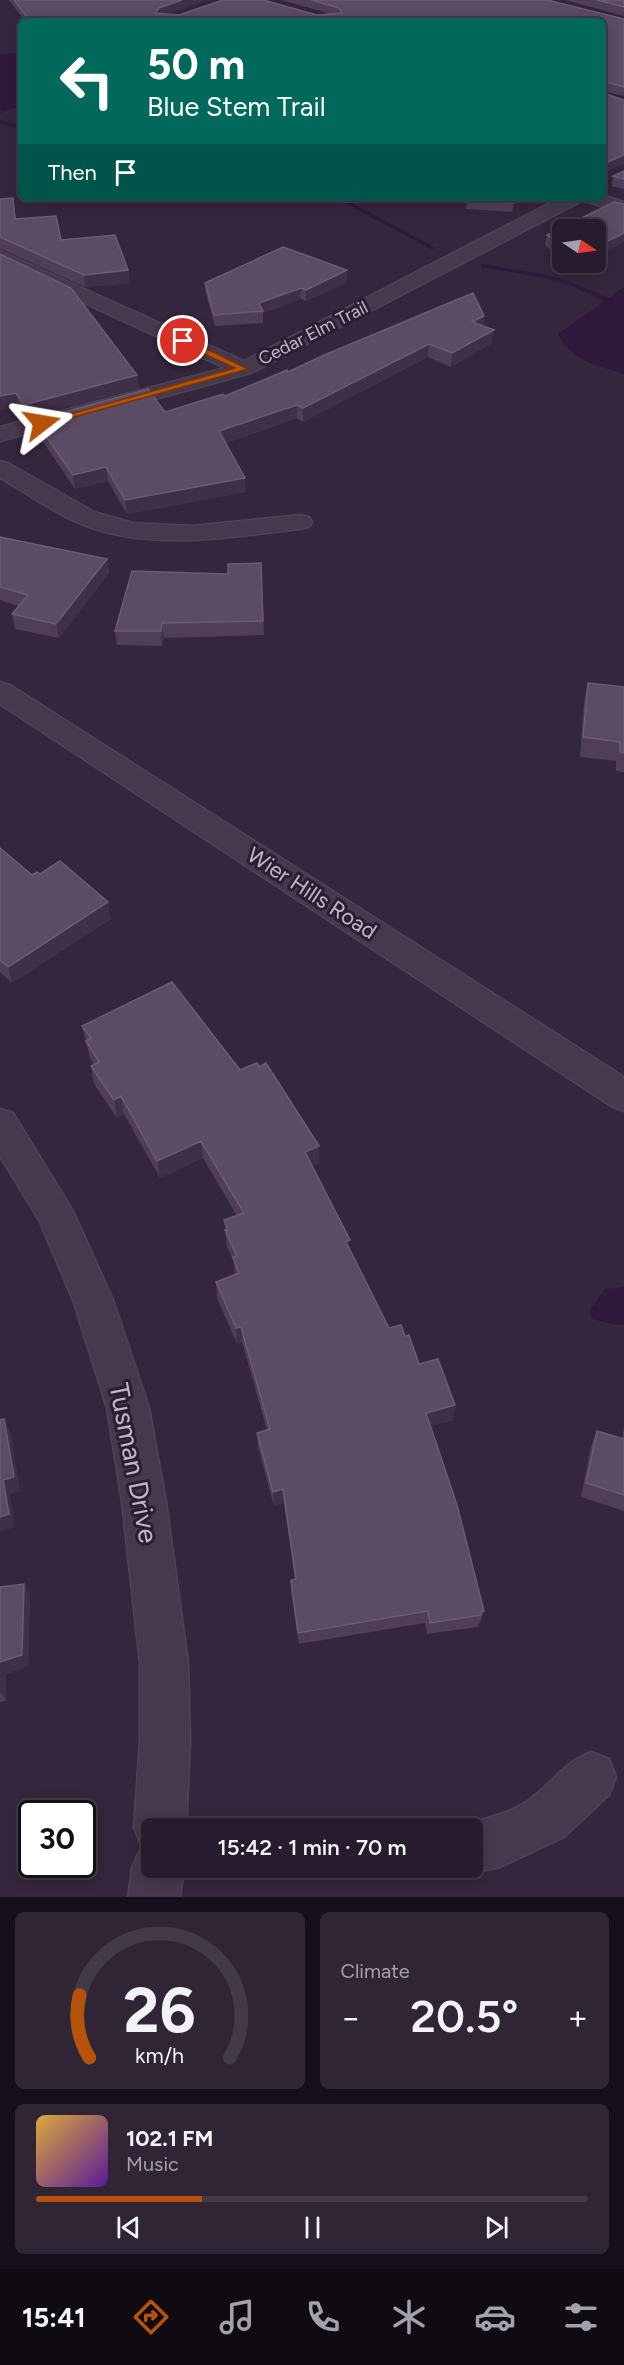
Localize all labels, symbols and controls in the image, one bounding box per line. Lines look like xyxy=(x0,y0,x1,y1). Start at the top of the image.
text: 50 m xyxy=(147,39,245,90)
icon: left xyxy=(48,42,126,120)
text: Blue Stem Trail xyxy=(147,90,326,123)
icon: arrive xyxy=(109,156,142,189)
text: Then xyxy=(48,159,97,186)
north arrow xyxy=(552,219,606,273)
map controls xyxy=(552,219,606,273)
street label: Cedar Elm Trail xyxy=(255,296,371,370)
pin xyxy=(157,315,208,366)
icon: arrive xyxy=(166,324,199,357)
position arrow xyxy=(10,391,74,455)
street label: Wier Hills Road xyxy=(242,841,382,945)
street label: Tusman Drive xyxy=(102,1380,166,1546)
speed limit sign: 30 xyxy=(18,1800,96,1878)
text: 15:42 · 1 min · 70 m xyxy=(217,1834,407,1861)
text: Climate xyxy=(341,1959,410,1983)
text: 26 xyxy=(124,1973,196,2048)
text: 20.5° xyxy=(410,1989,518,2043)
text: − xyxy=(341,1998,361,2037)
text: + xyxy=(567,1998,588,2037)
text: km/h xyxy=(135,2043,184,2068)
text: 102.1 FM xyxy=(126,2125,213,2152)
text: Music xyxy=(126,2152,179,2176)
icon: previous xyxy=(112,2211,145,2244)
icon: pause xyxy=(296,2211,329,2244)
icon: next xyxy=(480,2211,513,2244)
icon: directions xyxy=(130,2296,172,2338)
icon: music xyxy=(216,2296,258,2338)
icon: phone xyxy=(302,2296,344,2338)
icon: climate xyxy=(388,2296,430,2338)
icon: car xyxy=(474,2296,516,2338)
icon: filters xyxy=(560,2296,602,2338)
text: 15:41 xyxy=(22,2301,86,2334)

